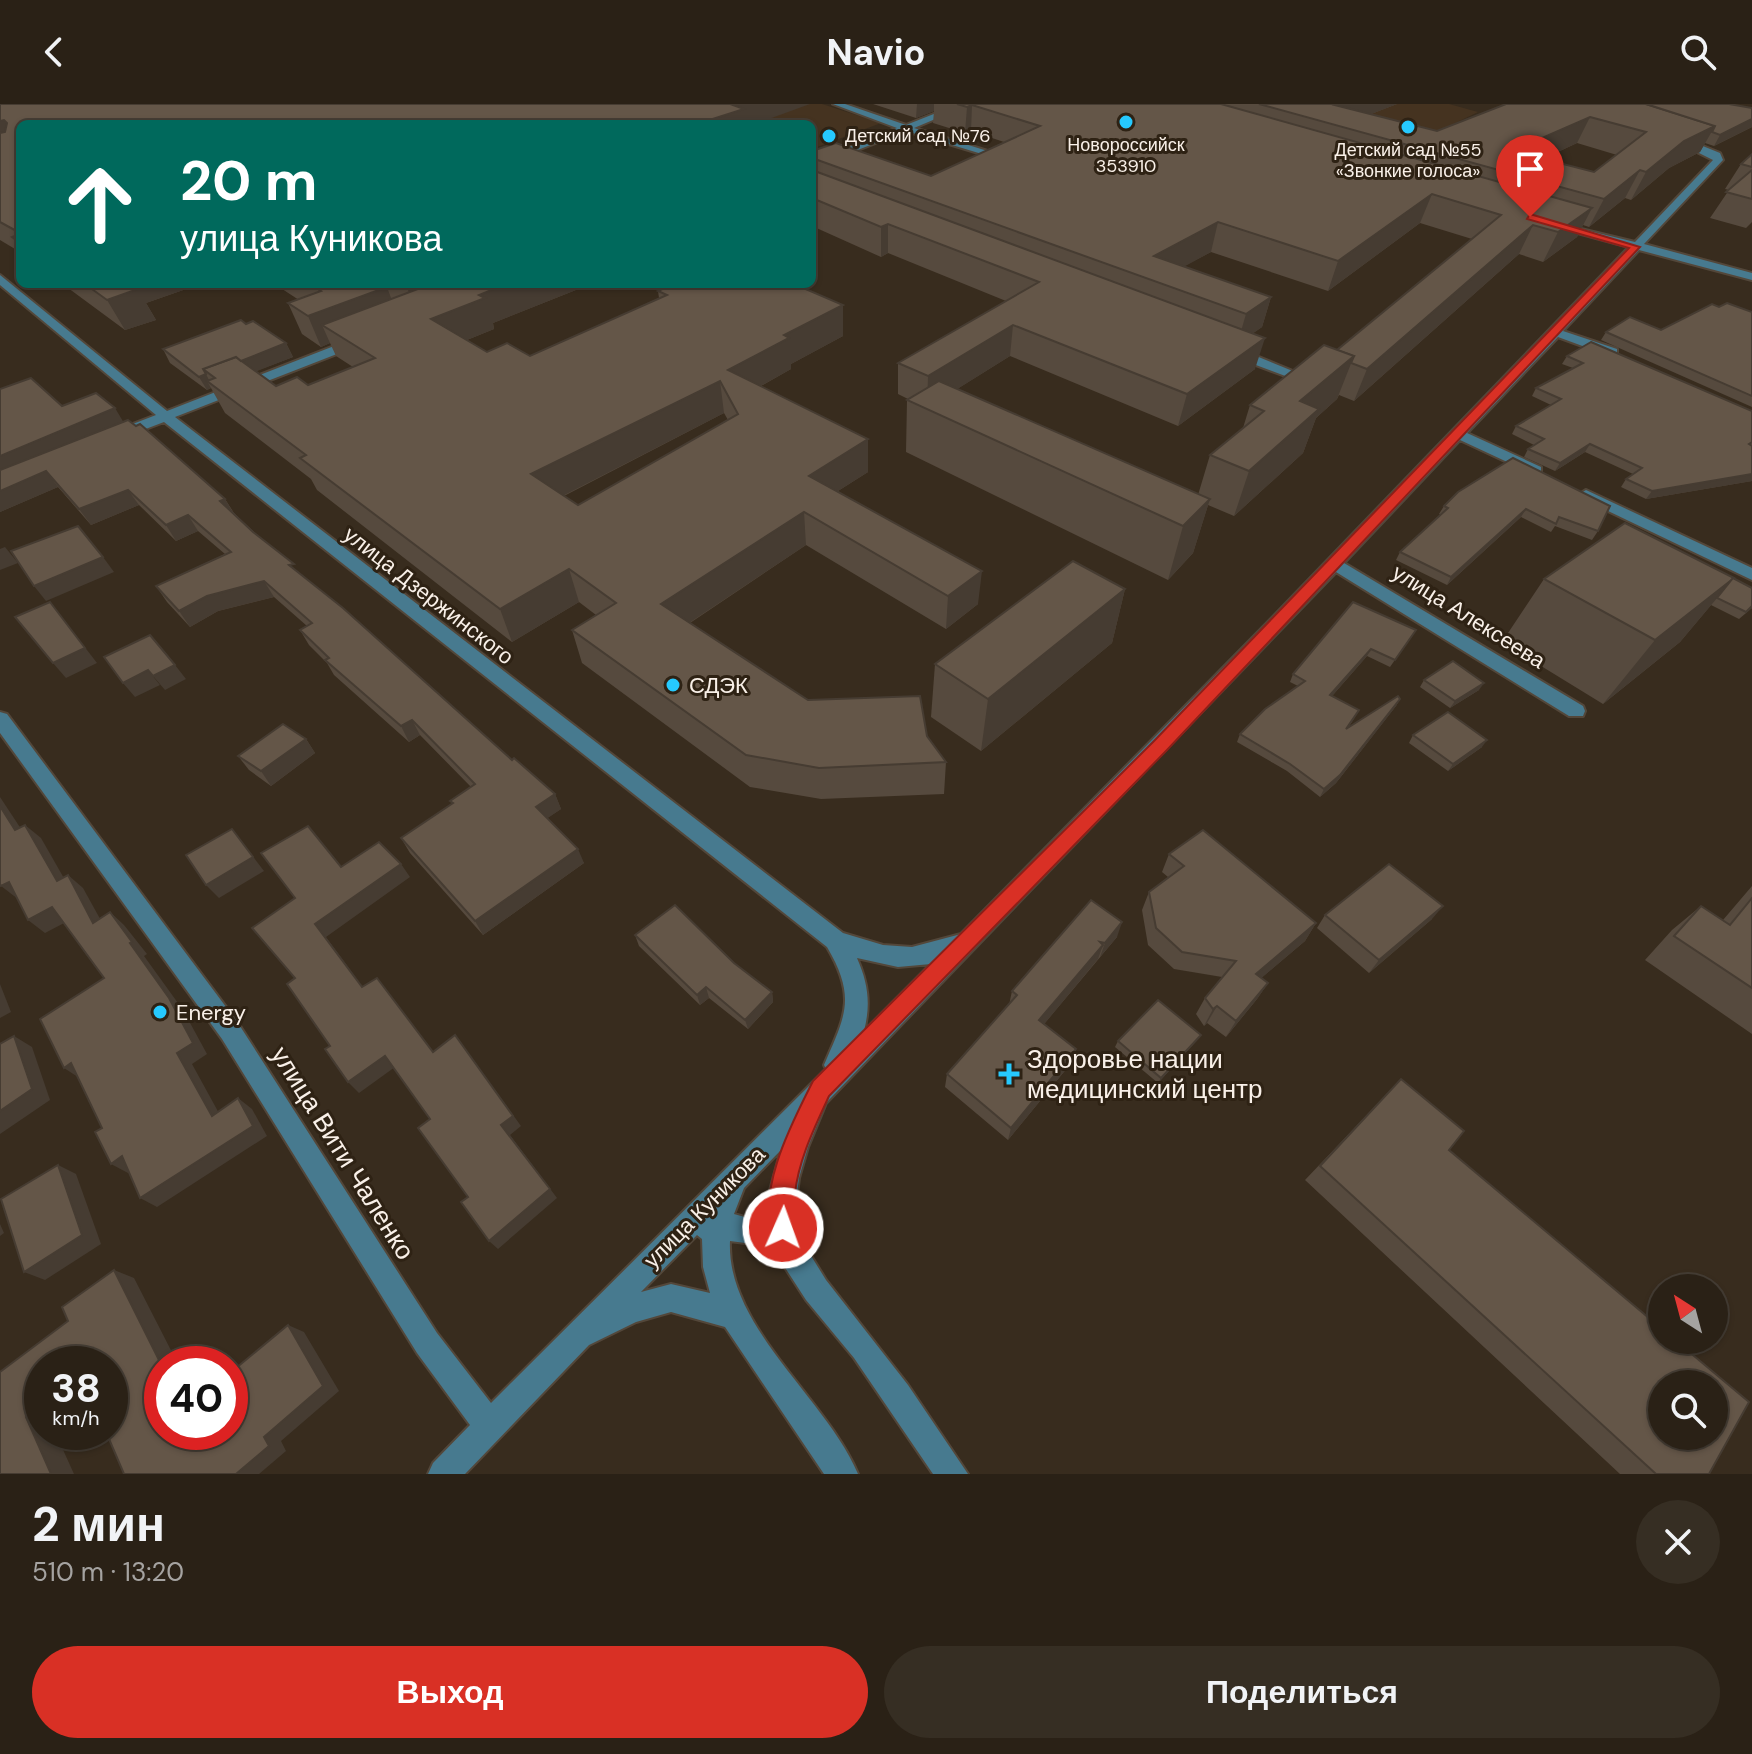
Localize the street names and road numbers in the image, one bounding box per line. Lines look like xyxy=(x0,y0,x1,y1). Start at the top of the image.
street label: улица Дзержинского xyxy=(338,520,520,671)
street label: улица Алексеева xyxy=(1387,558,1551,676)
street label: улица Вити Чаленко xyxy=(264,1040,422,1266)
street label: улица Куникова xyxy=(637,1140,772,1274)

